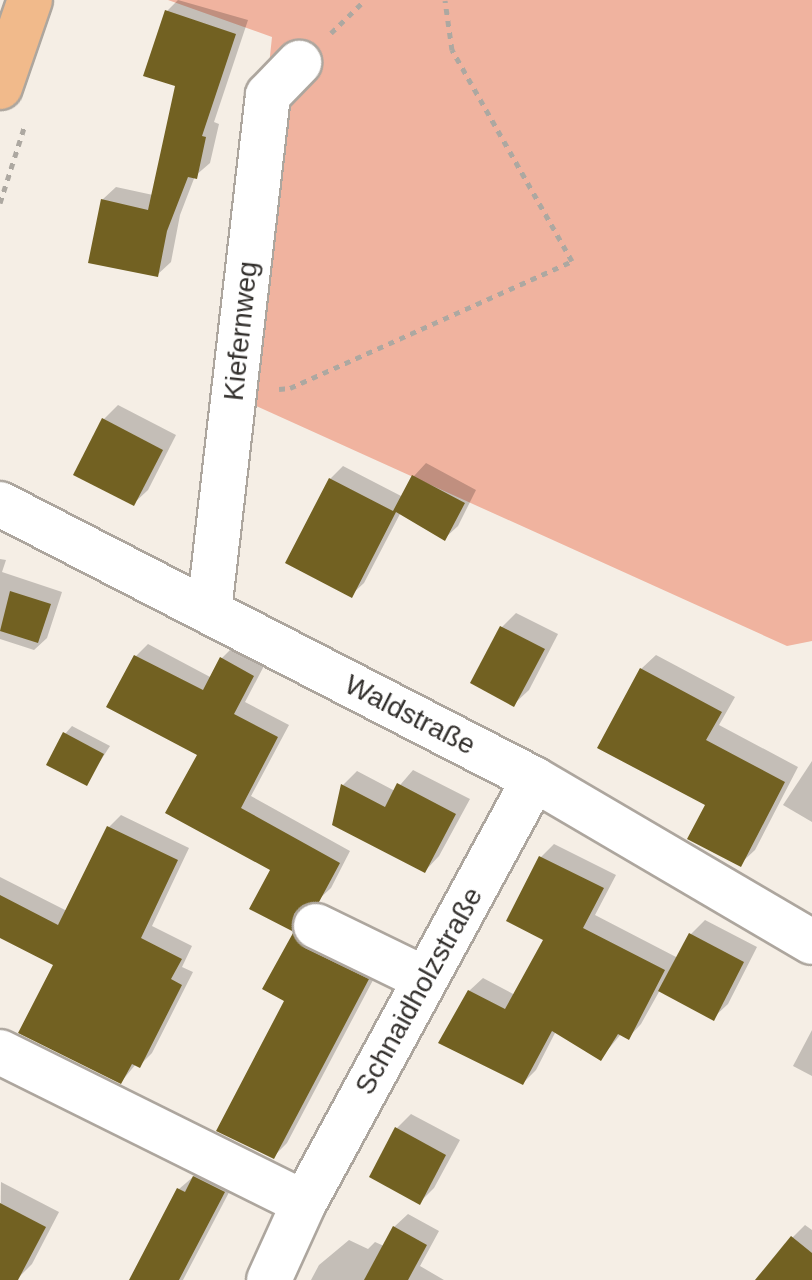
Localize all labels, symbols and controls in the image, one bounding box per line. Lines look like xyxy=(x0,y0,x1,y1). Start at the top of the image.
street label: Kiefernweg xyxy=(217,260,265,402)
street label: Waldstraße xyxy=(339,668,481,762)
street label: Schnaidholzstraße xyxy=(348,881,490,1101)

